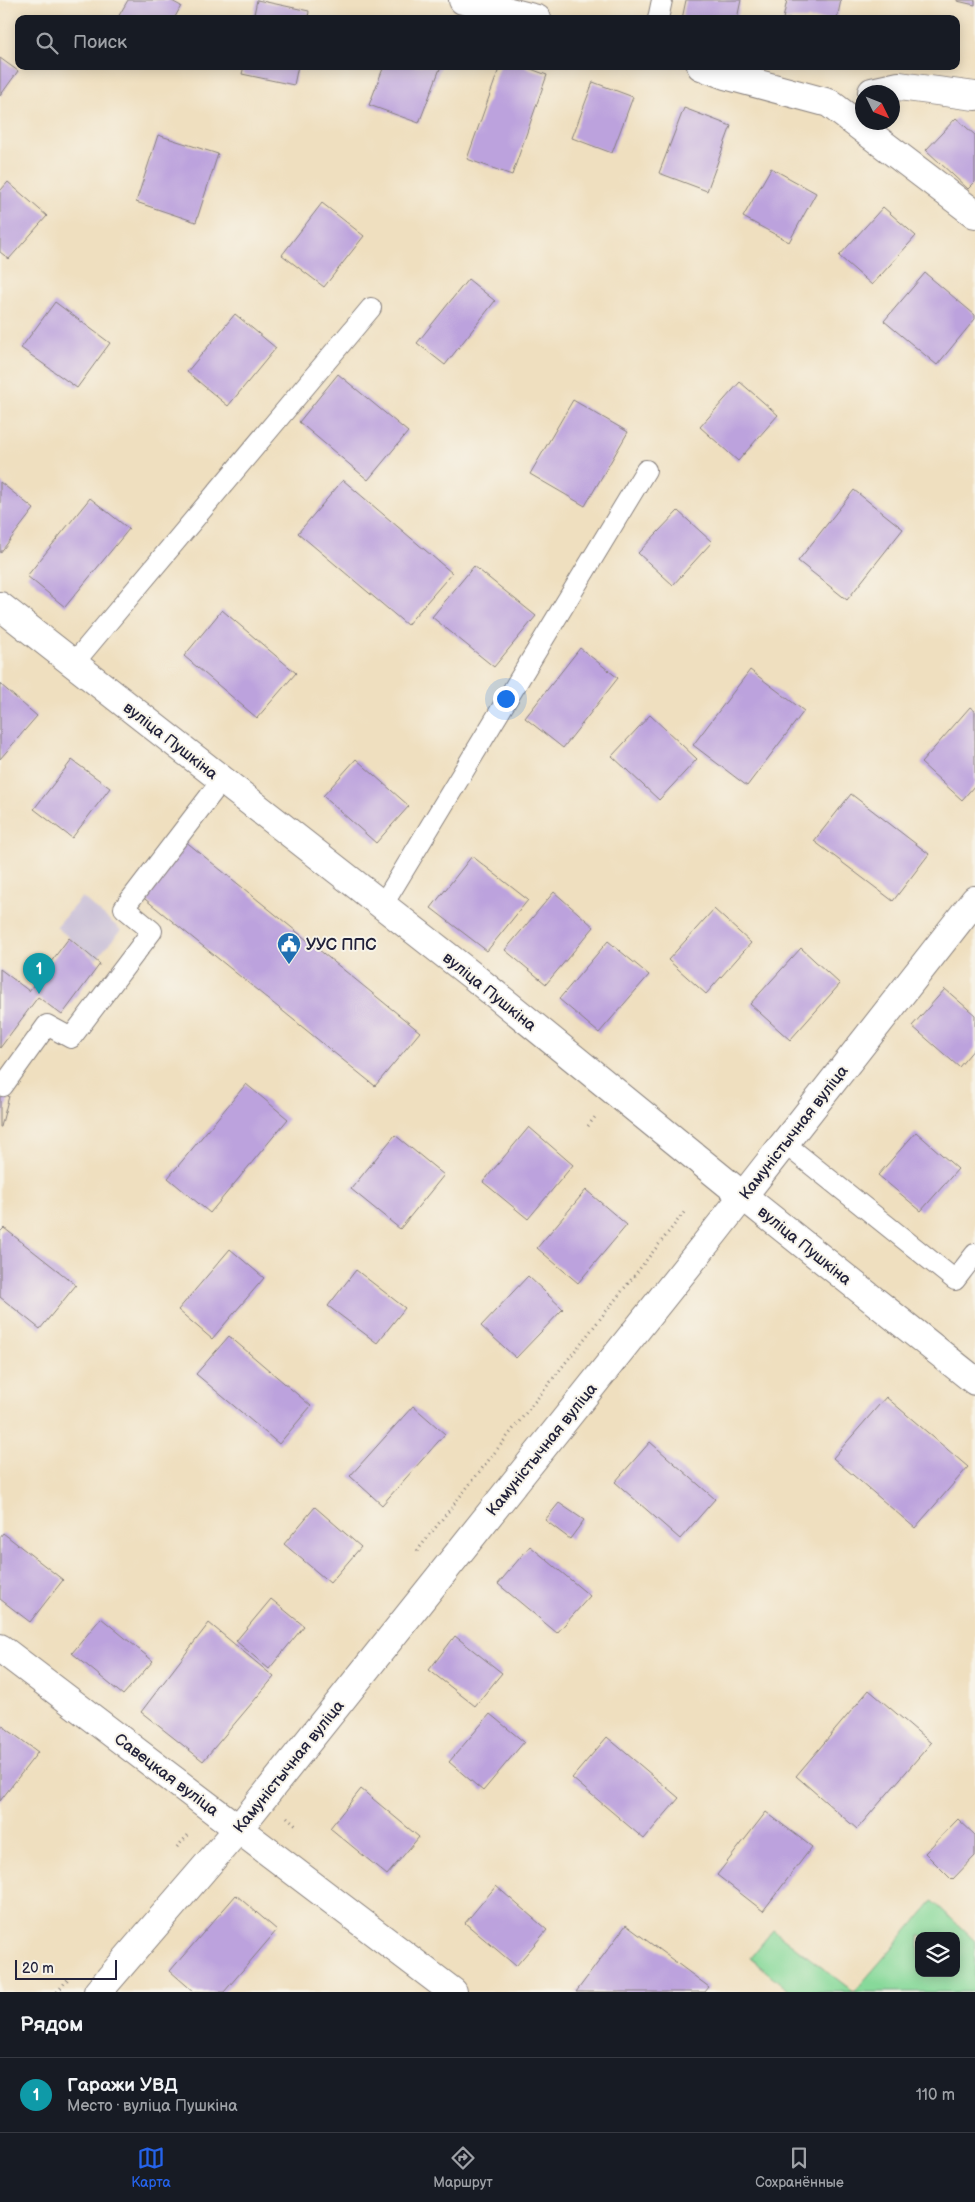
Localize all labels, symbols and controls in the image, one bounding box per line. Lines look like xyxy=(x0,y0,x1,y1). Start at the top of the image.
search box xyxy=(15,15,960,70)
icon: search xyxy=(33,29,61,57)
text: Поиск xyxy=(73,31,127,54)
north arrow xyxy=(855,85,900,130)
your location xyxy=(493,686,519,712)
street label: вуліца Пушкіна xyxy=(119,698,222,784)
public building icon: УУС ППС xyxy=(276,931,302,965)
place label: УУС ППС xyxy=(306,936,376,955)
street label: вуліца Пушкіна xyxy=(439,949,540,1036)
pin: 1 xyxy=(23,953,55,994)
street label: Камуністычная вуліца xyxy=(736,1062,853,1204)
street label: вуліца Пушкіна xyxy=(754,1203,855,1290)
street label: Камуністычная вуліца xyxy=(483,1379,602,1520)
street label: Камуністычная вуліца xyxy=(230,1696,349,1837)
street label: Савецкая вуліца xyxy=(110,1730,222,1821)
map controls xyxy=(915,1932,960,1977)
button: layers xyxy=(915,1932,960,1977)
scale bar xyxy=(15,1957,118,1980)
text: 20 m xyxy=(22,1960,54,1977)
text: Рядом xyxy=(20,2012,83,2037)
text: Гаражи УВД xyxy=(67,2074,178,2097)
text: 1 xyxy=(33,2086,39,2105)
text: 110 m xyxy=(916,2086,955,2105)
text: Место · вуліца Пушкіна xyxy=(67,2097,238,2116)
tab: Карта xyxy=(131,2144,171,2191)
tab: Маршрут xyxy=(433,2144,493,2191)
tab: Сохранённые xyxy=(755,2144,844,2191)

